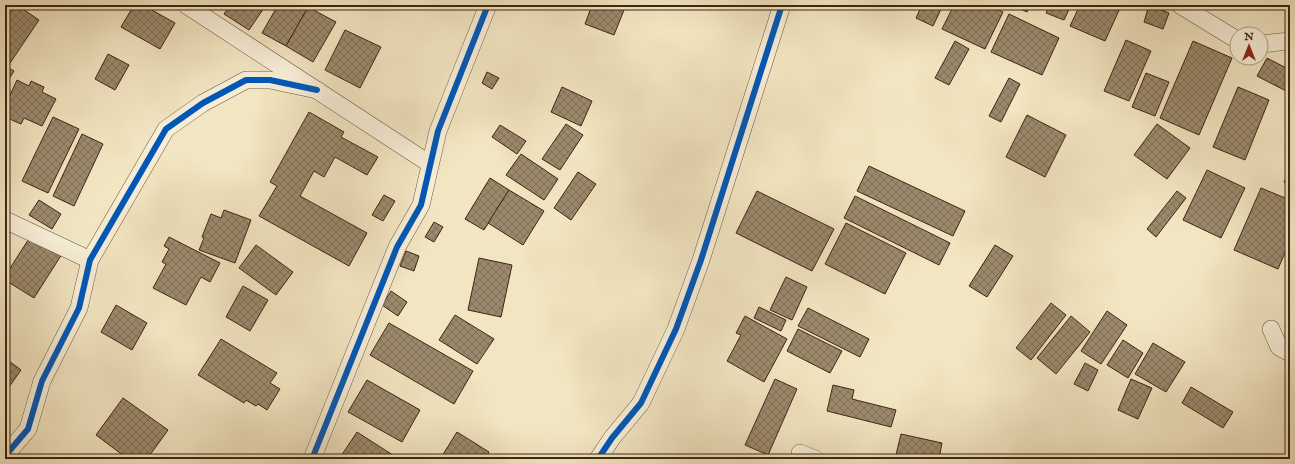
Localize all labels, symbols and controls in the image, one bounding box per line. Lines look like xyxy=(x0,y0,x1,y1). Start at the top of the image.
north arrow xyxy=(1229,26,1269,66)
text: N xyxy=(1243,30,1254,44)

